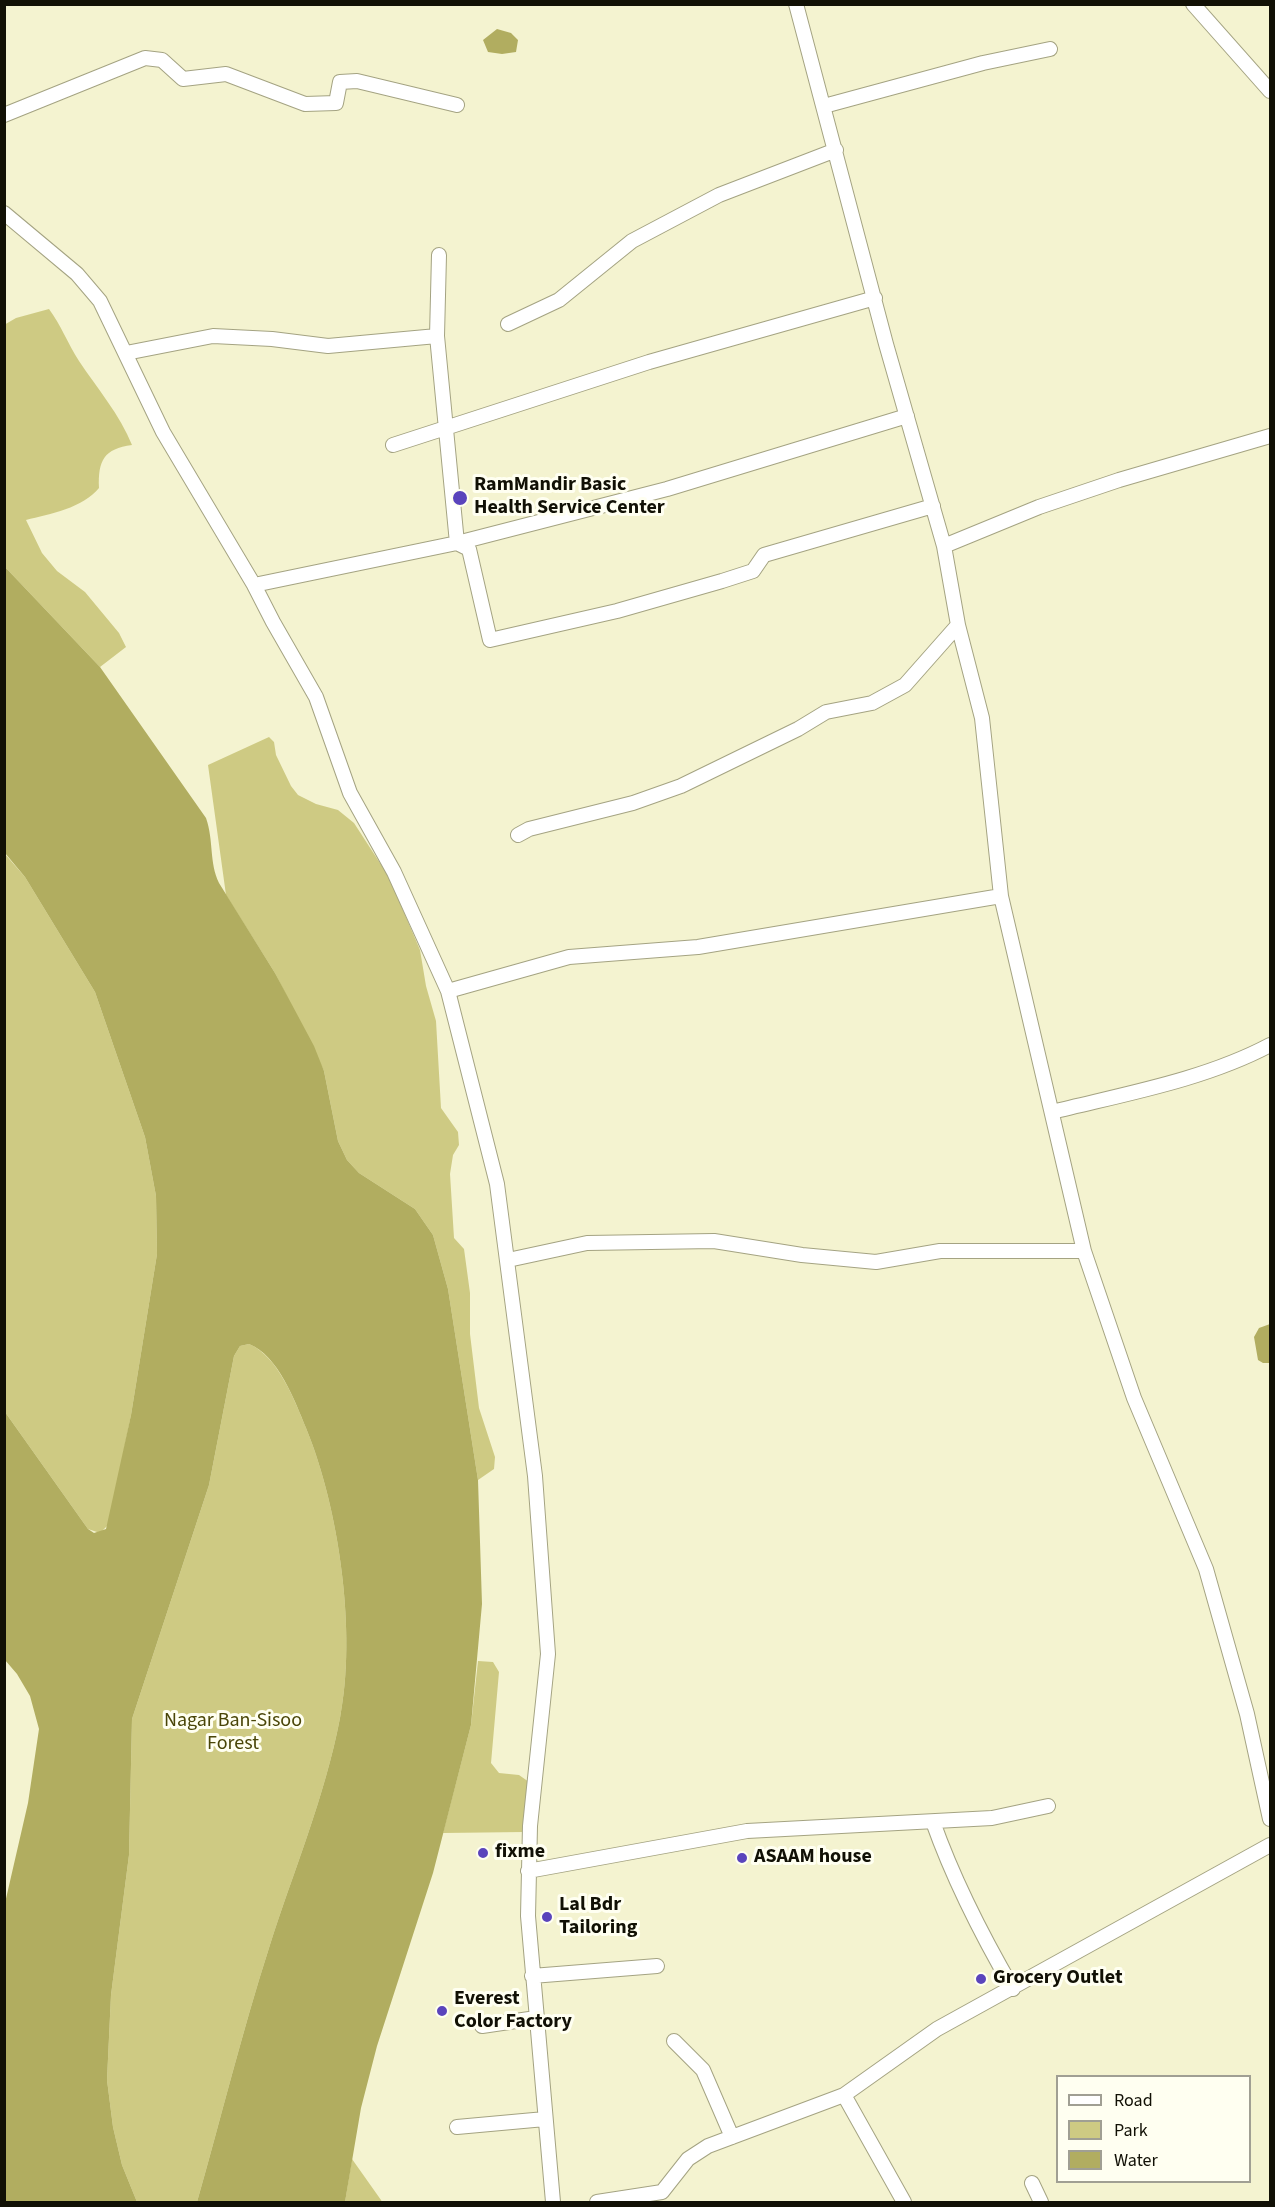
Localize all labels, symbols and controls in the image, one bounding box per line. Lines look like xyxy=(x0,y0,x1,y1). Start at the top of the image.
place label: RamMandir Basic Health Service Center xyxy=(474,474,665,521)
marker: RamMandir Basic Health Service Center xyxy=(451,489,469,507)
park label: Nagar Ban-Sisoo Forest xyxy=(164,1710,302,1757)
place label: fixme xyxy=(495,1841,545,1865)
marker: fixme xyxy=(476,1846,490,1860)
place label: ASAAM house xyxy=(754,1846,872,1870)
marker: ASAAM house xyxy=(735,1851,749,1865)
place label: Lal Bdr Tailoring xyxy=(559,1894,637,1941)
marker: Lal Bdr Tailoring xyxy=(540,1910,554,1924)
place label: Grocery Outlet xyxy=(993,1967,1123,1991)
marker: Grocery Outlet xyxy=(974,1972,988,1986)
place label: Everest Color Factory xyxy=(454,1988,572,2035)
marker: Everest Color Factory xyxy=(435,2004,449,2018)
legend xyxy=(1056,2075,1251,2183)
text: Road xyxy=(1114,2088,1153,2113)
text: Park xyxy=(1114,2118,1148,2143)
text: Water xyxy=(1114,2148,1158,2173)

